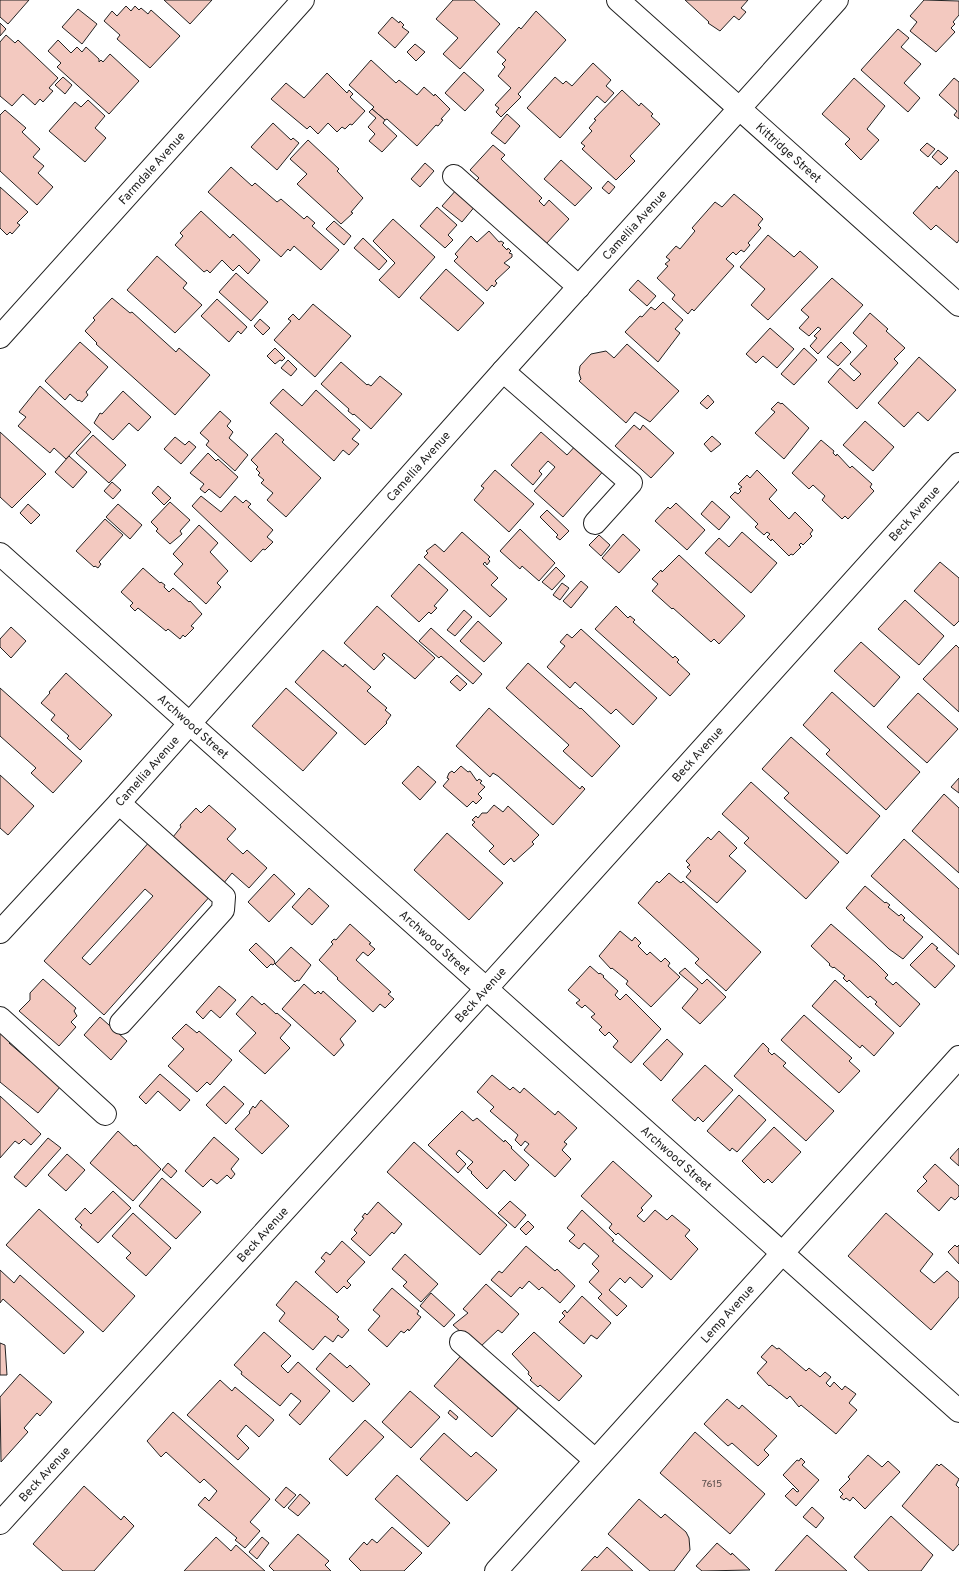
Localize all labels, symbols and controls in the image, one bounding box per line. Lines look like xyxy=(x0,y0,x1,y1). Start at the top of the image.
street label: Kittridge Street xyxy=(752,120,824,187)
street label: Farmdale Avenue xyxy=(116,129,189,209)
street label: Camellia Avenue xyxy=(599,187,671,264)
street label: Camellia Avenue xyxy=(383,428,455,506)
street label: Beck Avenue xyxy=(886,483,944,545)
street label: Archwood Street xyxy=(154,691,231,763)
street label: Beck Avenue xyxy=(669,724,727,786)
street label: Camellia Avenue xyxy=(112,733,184,811)
street label: Archwood Street xyxy=(395,907,473,979)
street label: Beck Avenue xyxy=(452,964,511,1027)
street label: Archwood Street xyxy=(637,1123,715,1195)
street label: Beck Avenue xyxy=(234,1204,293,1266)
street label: Lemp Avenue xyxy=(698,1282,759,1347)
street label: Beck Avenue xyxy=(16,1444,74,1506)
house number: 7615 xyxy=(702,1478,722,1491)

